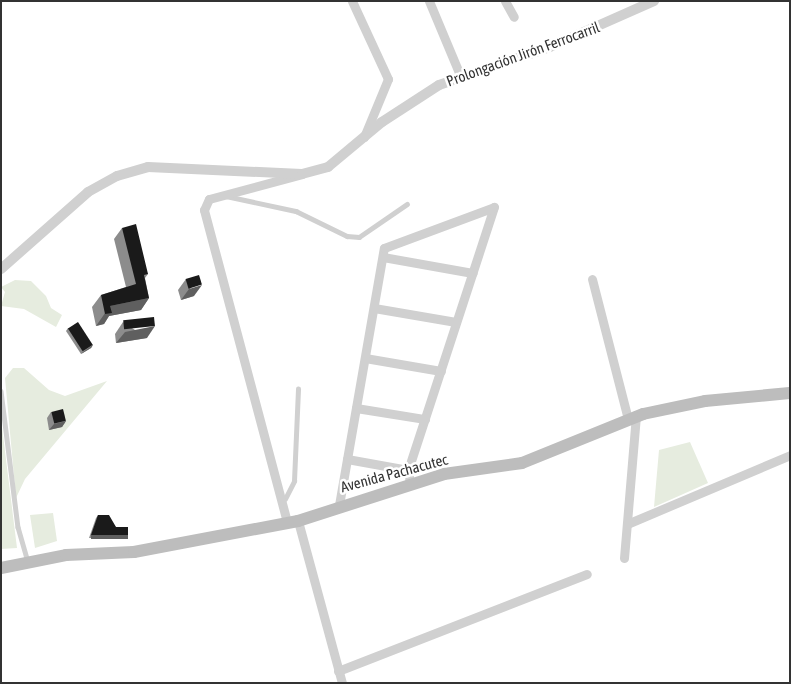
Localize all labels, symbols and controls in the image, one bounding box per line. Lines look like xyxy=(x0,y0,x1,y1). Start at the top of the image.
street label: Prolongación Jirón Ferrocarril xyxy=(444,18,602,90)
street label: Avenida Pachacutec xyxy=(338,450,450,496)

